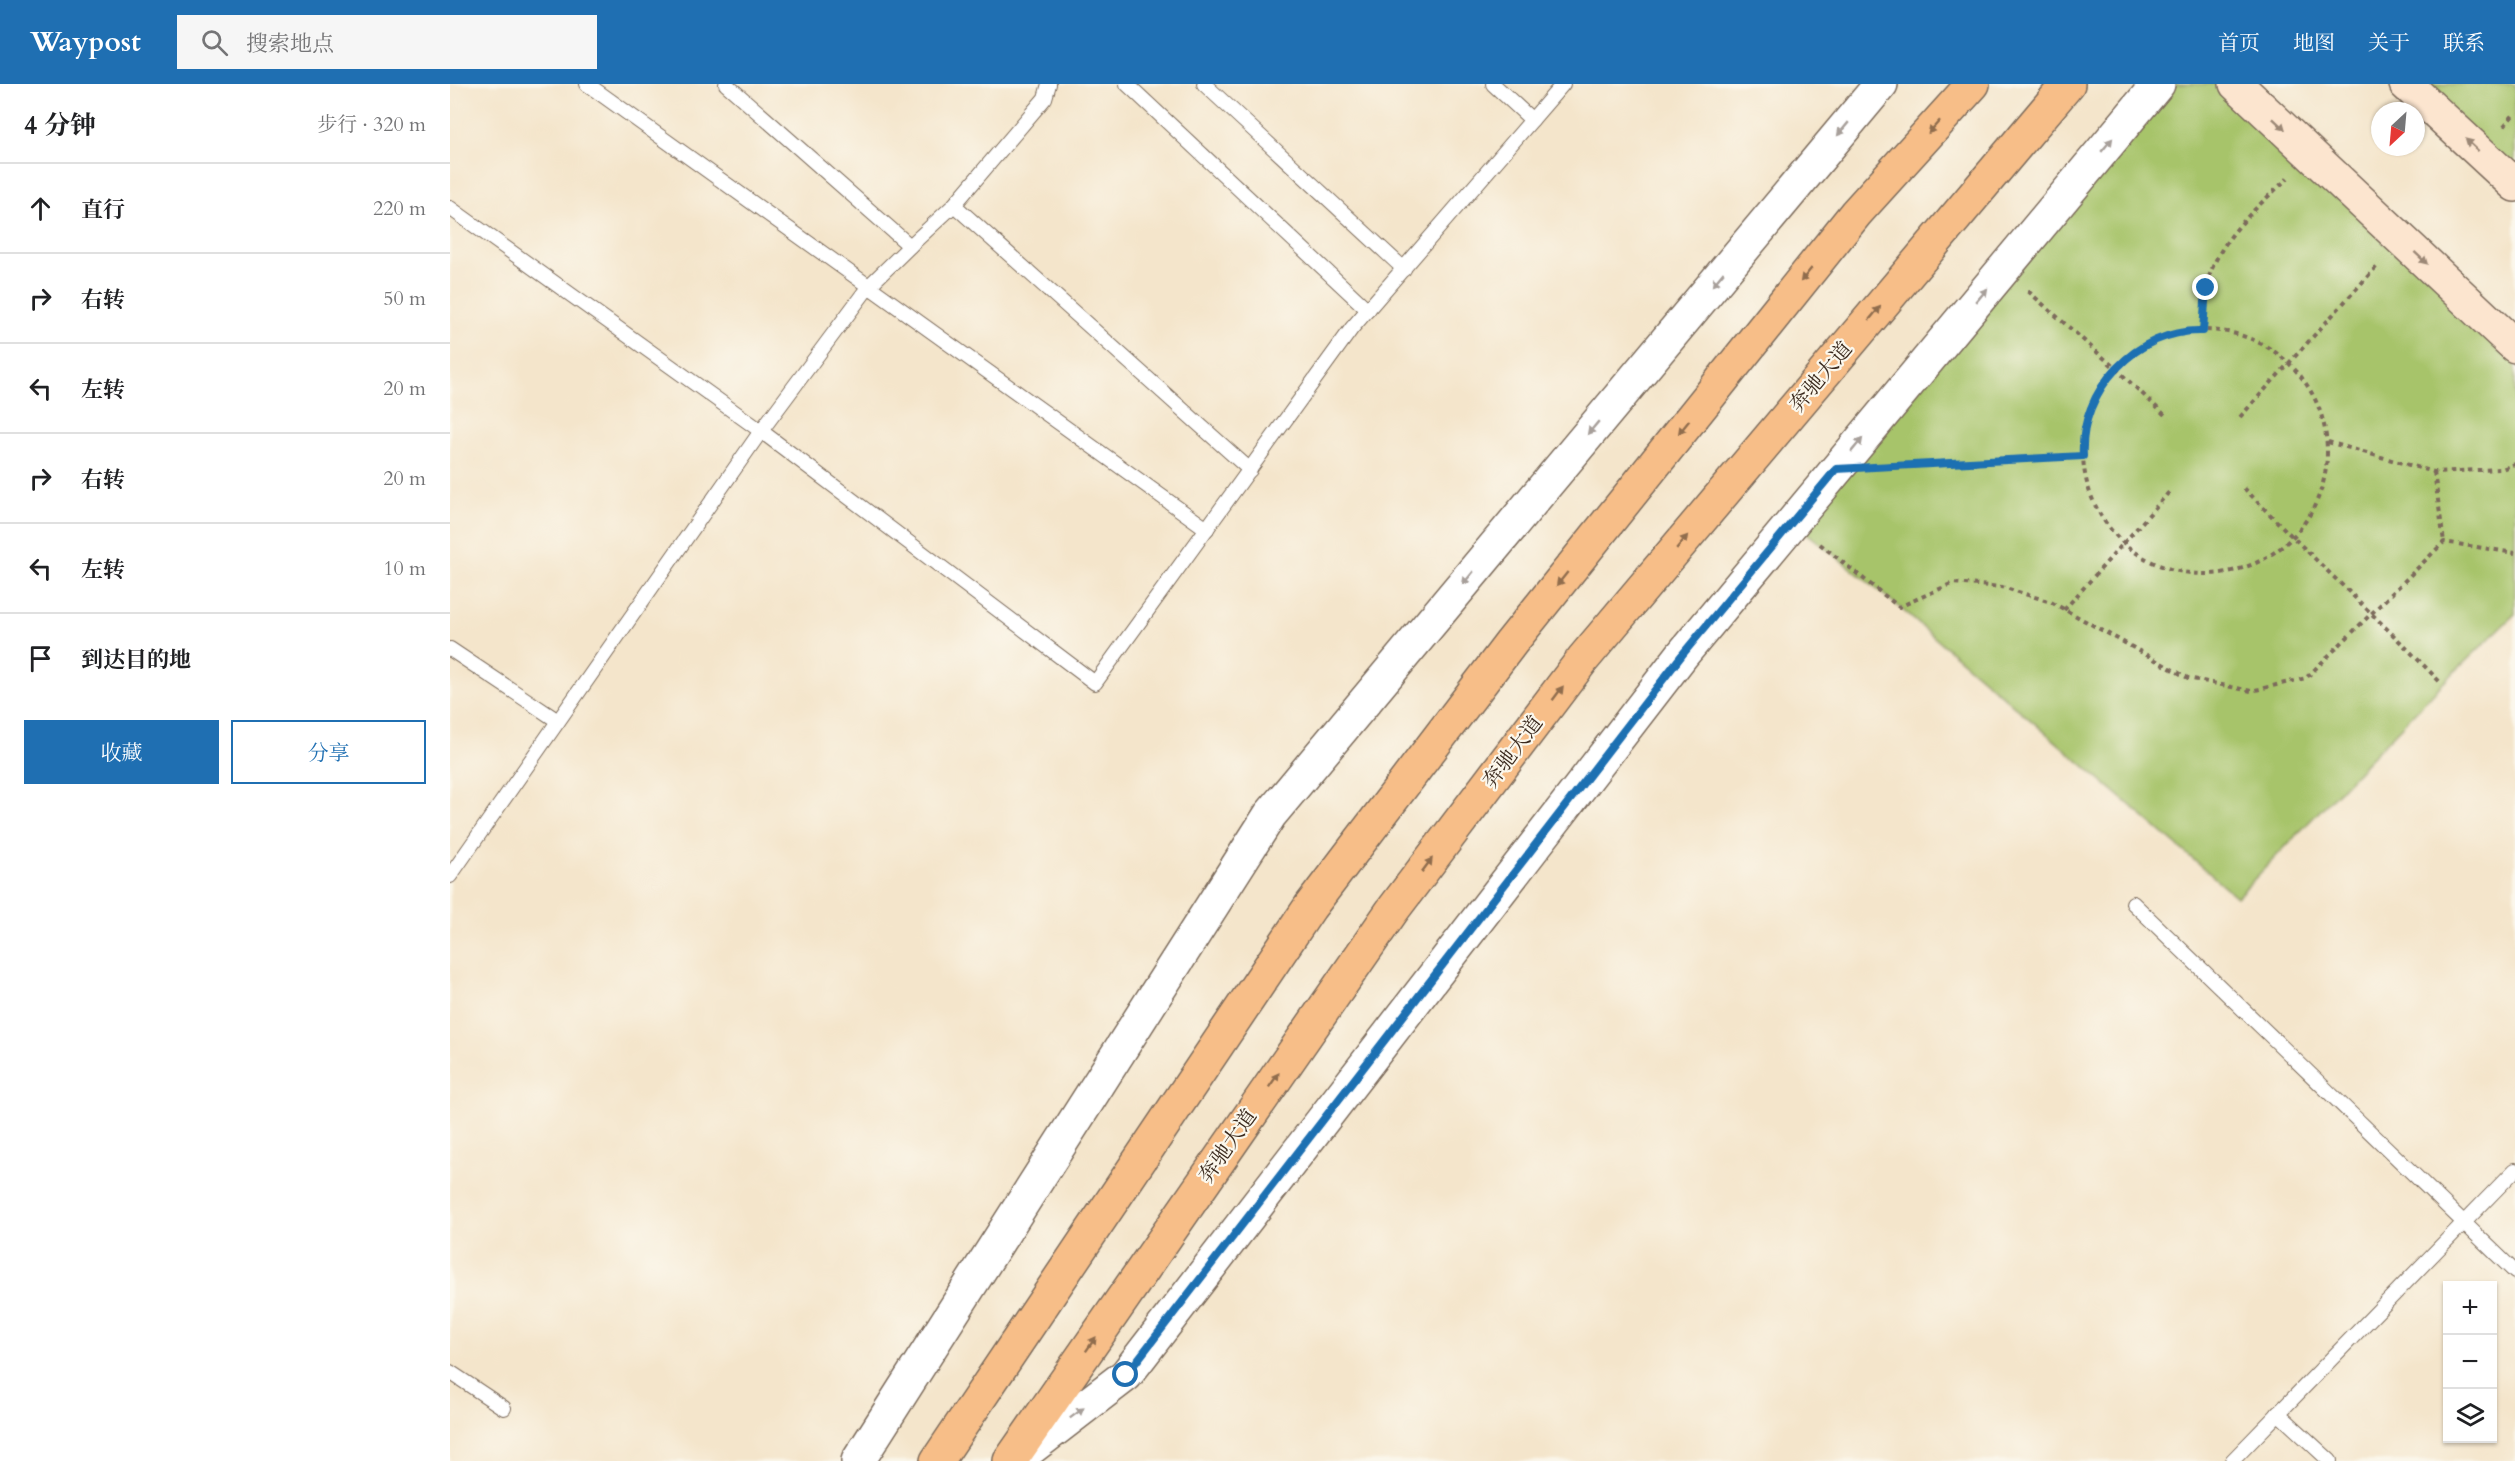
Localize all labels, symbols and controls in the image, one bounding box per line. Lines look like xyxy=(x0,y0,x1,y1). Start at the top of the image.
search box xyxy=(177,15,597,69)
text: Waypost xyxy=(30,23,141,61)
icon: search xyxy=(198,26,231,59)
text: 搜索地点 xyxy=(246,29,334,59)
text: 首页 xyxy=(2218,29,2260,58)
text: 地图 xyxy=(2293,29,2335,58)
text: 关于 xyxy=(2368,29,2410,58)
text: 联系 xyxy=(2443,29,2485,58)
north arrow xyxy=(2371,102,2425,156)
text: 4 分钟 xyxy=(24,108,96,143)
text: 步行 · 320 m xyxy=(317,111,426,138)
one-way arrow xyxy=(2271,117,2286,130)
one-way arrow xyxy=(1927,120,1941,134)
one-way arrow xyxy=(1837,121,1850,137)
one-way arrow xyxy=(2100,138,2113,153)
one-way arrow xyxy=(2466,139,2480,153)
icon: ahead xyxy=(24,192,57,225)
text: 直行 xyxy=(81,195,125,225)
text: 220 m xyxy=(373,195,426,222)
one-way arrow xyxy=(2414,250,2428,264)
one-way arrow xyxy=(1800,267,1813,283)
one-way arrow xyxy=(1713,271,1725,286)
route end xyxy=(2192,274,2218,300)
icon: right xyxy=(24,282,57,315)
text: 右转 xyxy=(81,285,125,315)
text: 50 m xyxy=(383,285,426,312)
one-way arrow xyxy=(1975,288,1988,303)
one-way arrow xyxy=(1868,306,1881,321)
street label: 奔驰大道 xyxy=(1783,336,1859,418)
icon: left xyxy=(24,372,57,405)
text: 左转 xyxy=(81,375,125,405)
text: 20 m xyxy=(383,375,426,402)
one-way arrow xyxy=(1678,419,1691,435)
one-way arrow xyxy=(1587,420,1600,436)
one-way arrow xyxy=(1850,437,1863,452)
icon: right xyxy=(24,462,57,495)
text: 右转 xyxy=(81,465,125,495)
text: 20 m xyxy=(383,465,426,492)
one-way arrow xyxy=(1675,535,1688,550)
icon: left xyxy=(24,552,57,585)
text: 左转 xyxy=(81,555,125,585)
text: 10 m xyxy=(383,555,426,582)
one-way arrow xyxy=(1462,570,1475,586)
one-way arrow xyxy=(1557,572,1569,587)
icon: arrive xyxy=(24,642,57,675)
text: 到达目的地 xyxy=(81,645,191,675)
one-way arrow xyxy=(1551,685,1563,700)
street label: 奔驰大道 xyxy=(1476,710,1550,794)
button: 收藏 xyxy=(24,720,219,784)
button: 分享 xyxy=(231,720,426,784)
one-way arrow xyxy=(1421,857,1433,873)
one-way arrow xyxy=(1268,1073,1280,1089)
street label: 奔驰大道 xyxy=(1192,1103,1264,1189)
map controls xyxy=(2443,1281,2497,1443)
button: + xyxy=(2443,1281,2497,1335)
button: − xyxy=(2443,1335,2497,1389)
one-way arrow xyxy=(1085,1336,1096,1352)
route start xyxy=(1112,1361,1138,1387)
button: layers xyxy=(2443,1389,2497,1443)
one-way arrow xyxy=(1070,1407,1085,1419)

